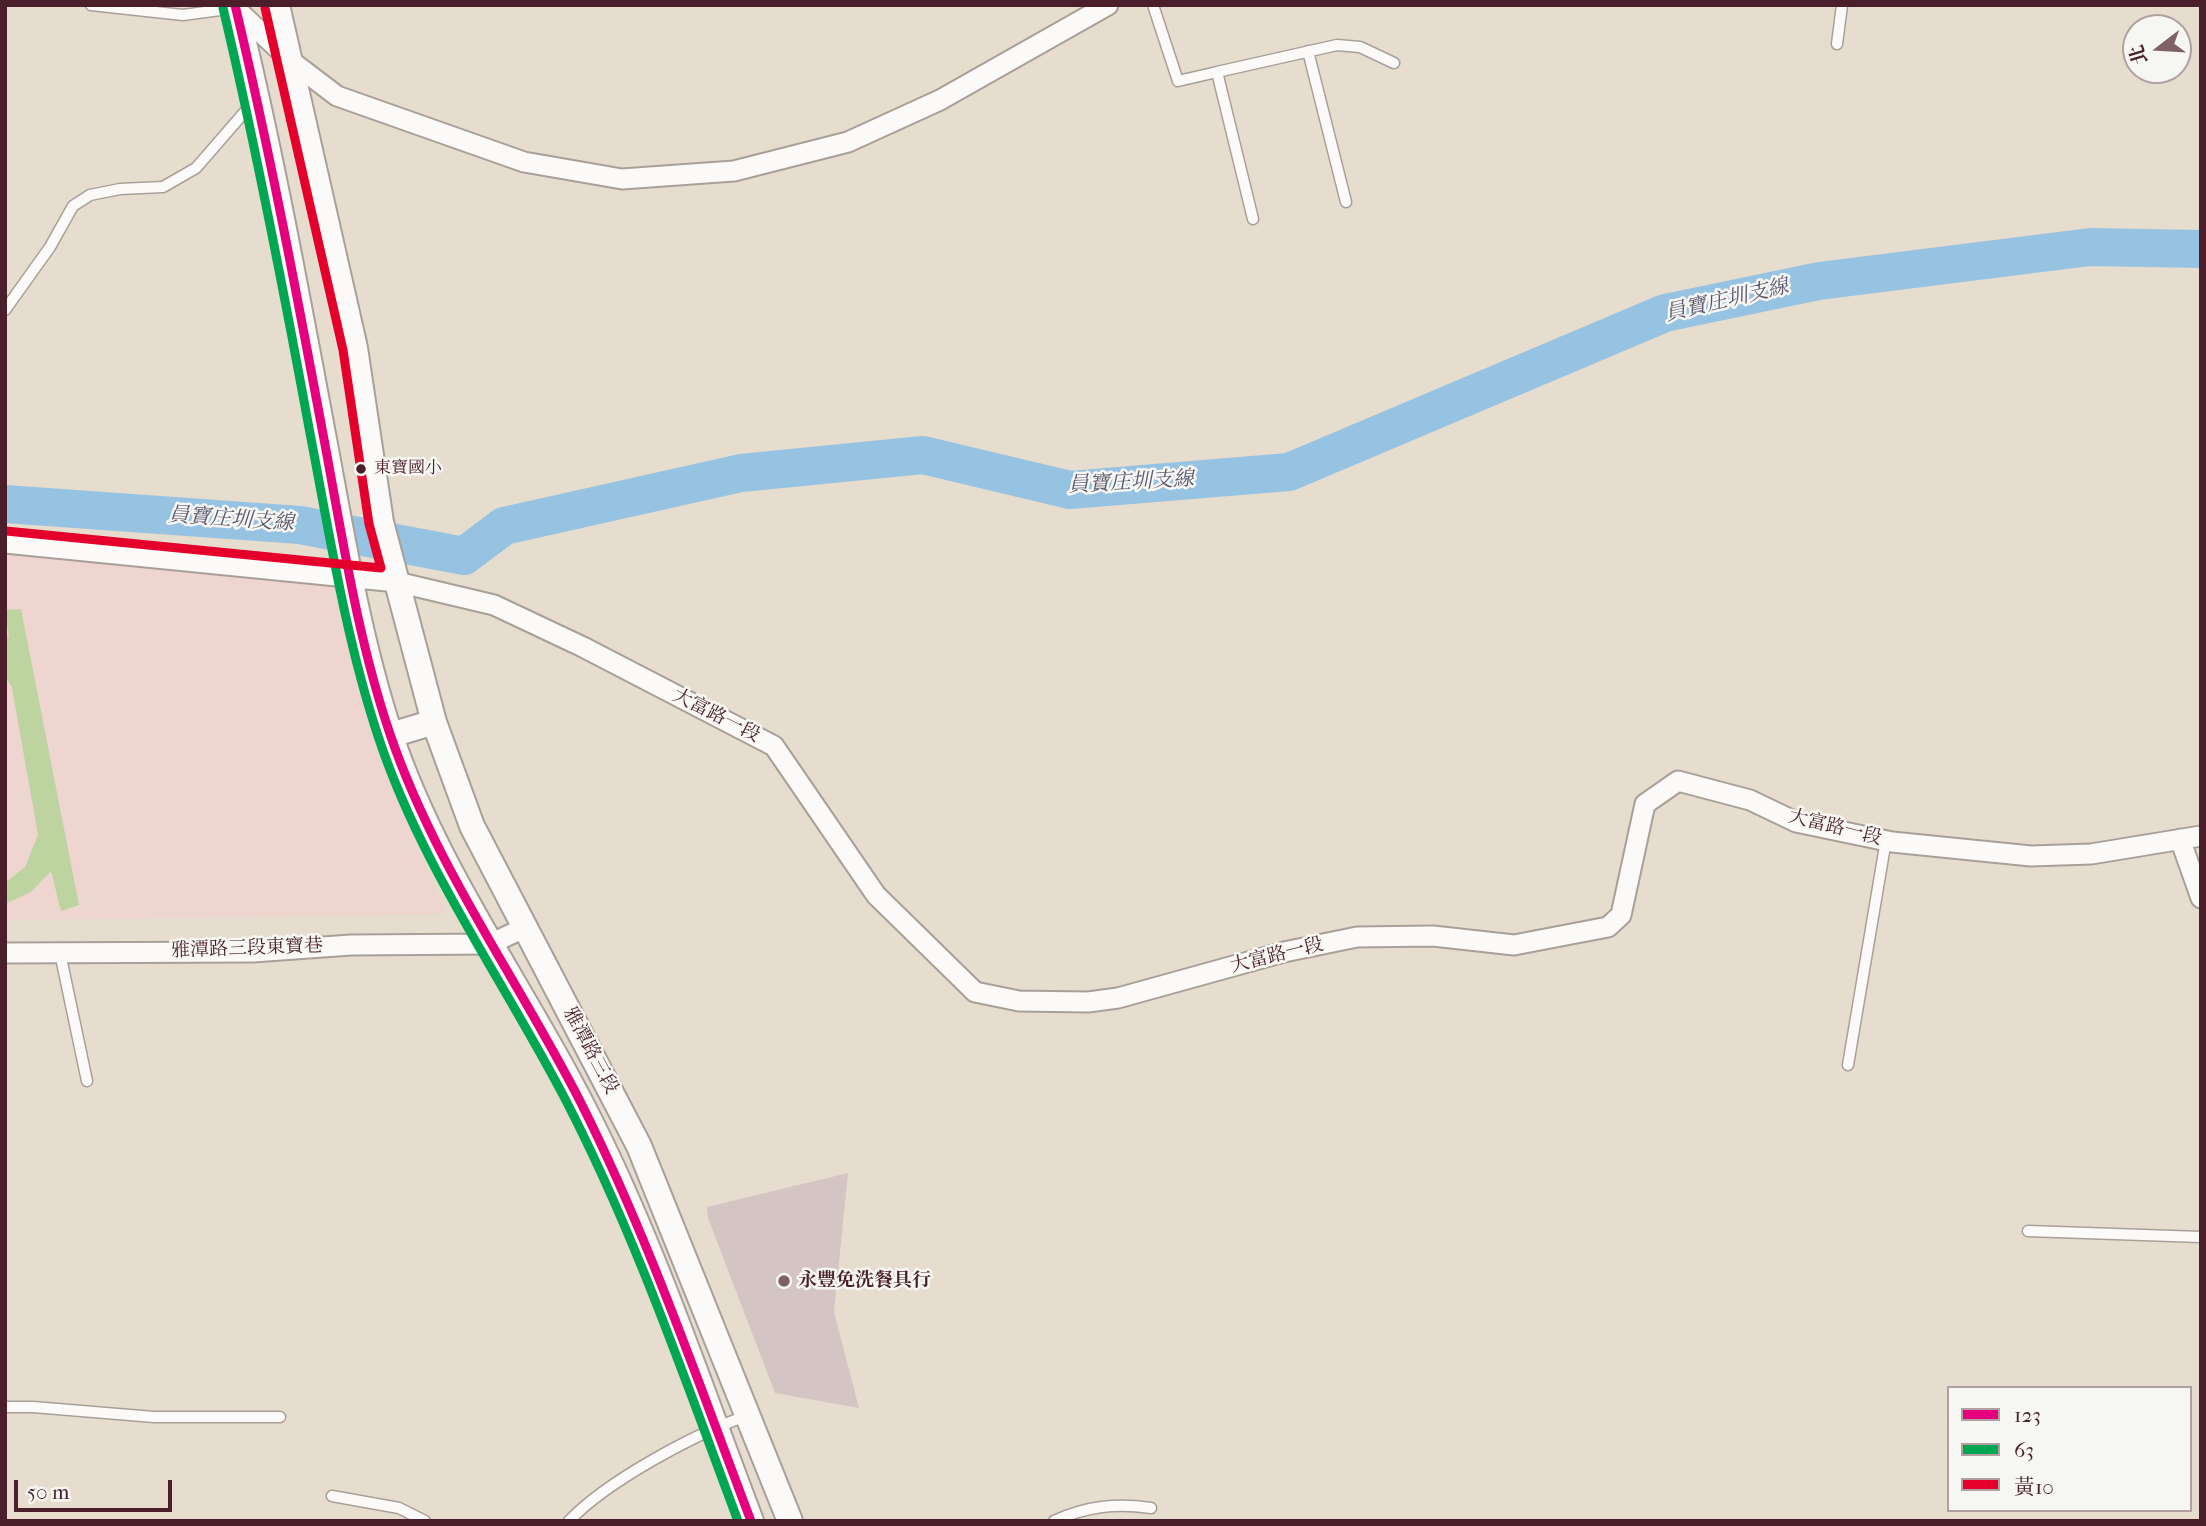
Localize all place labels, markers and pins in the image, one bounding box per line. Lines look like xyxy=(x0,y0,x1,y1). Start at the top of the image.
place label: 東寶國小 xyxy=(374,459,442,479)
marker: 東寶國小 xyxy=(354,462,368,476)
place label: 永豐免洗餐具行 xyxy=(798,1270,931,1292)
marker: 永豐免洗餐具行 xyxy=(776,1273,792,1289)

